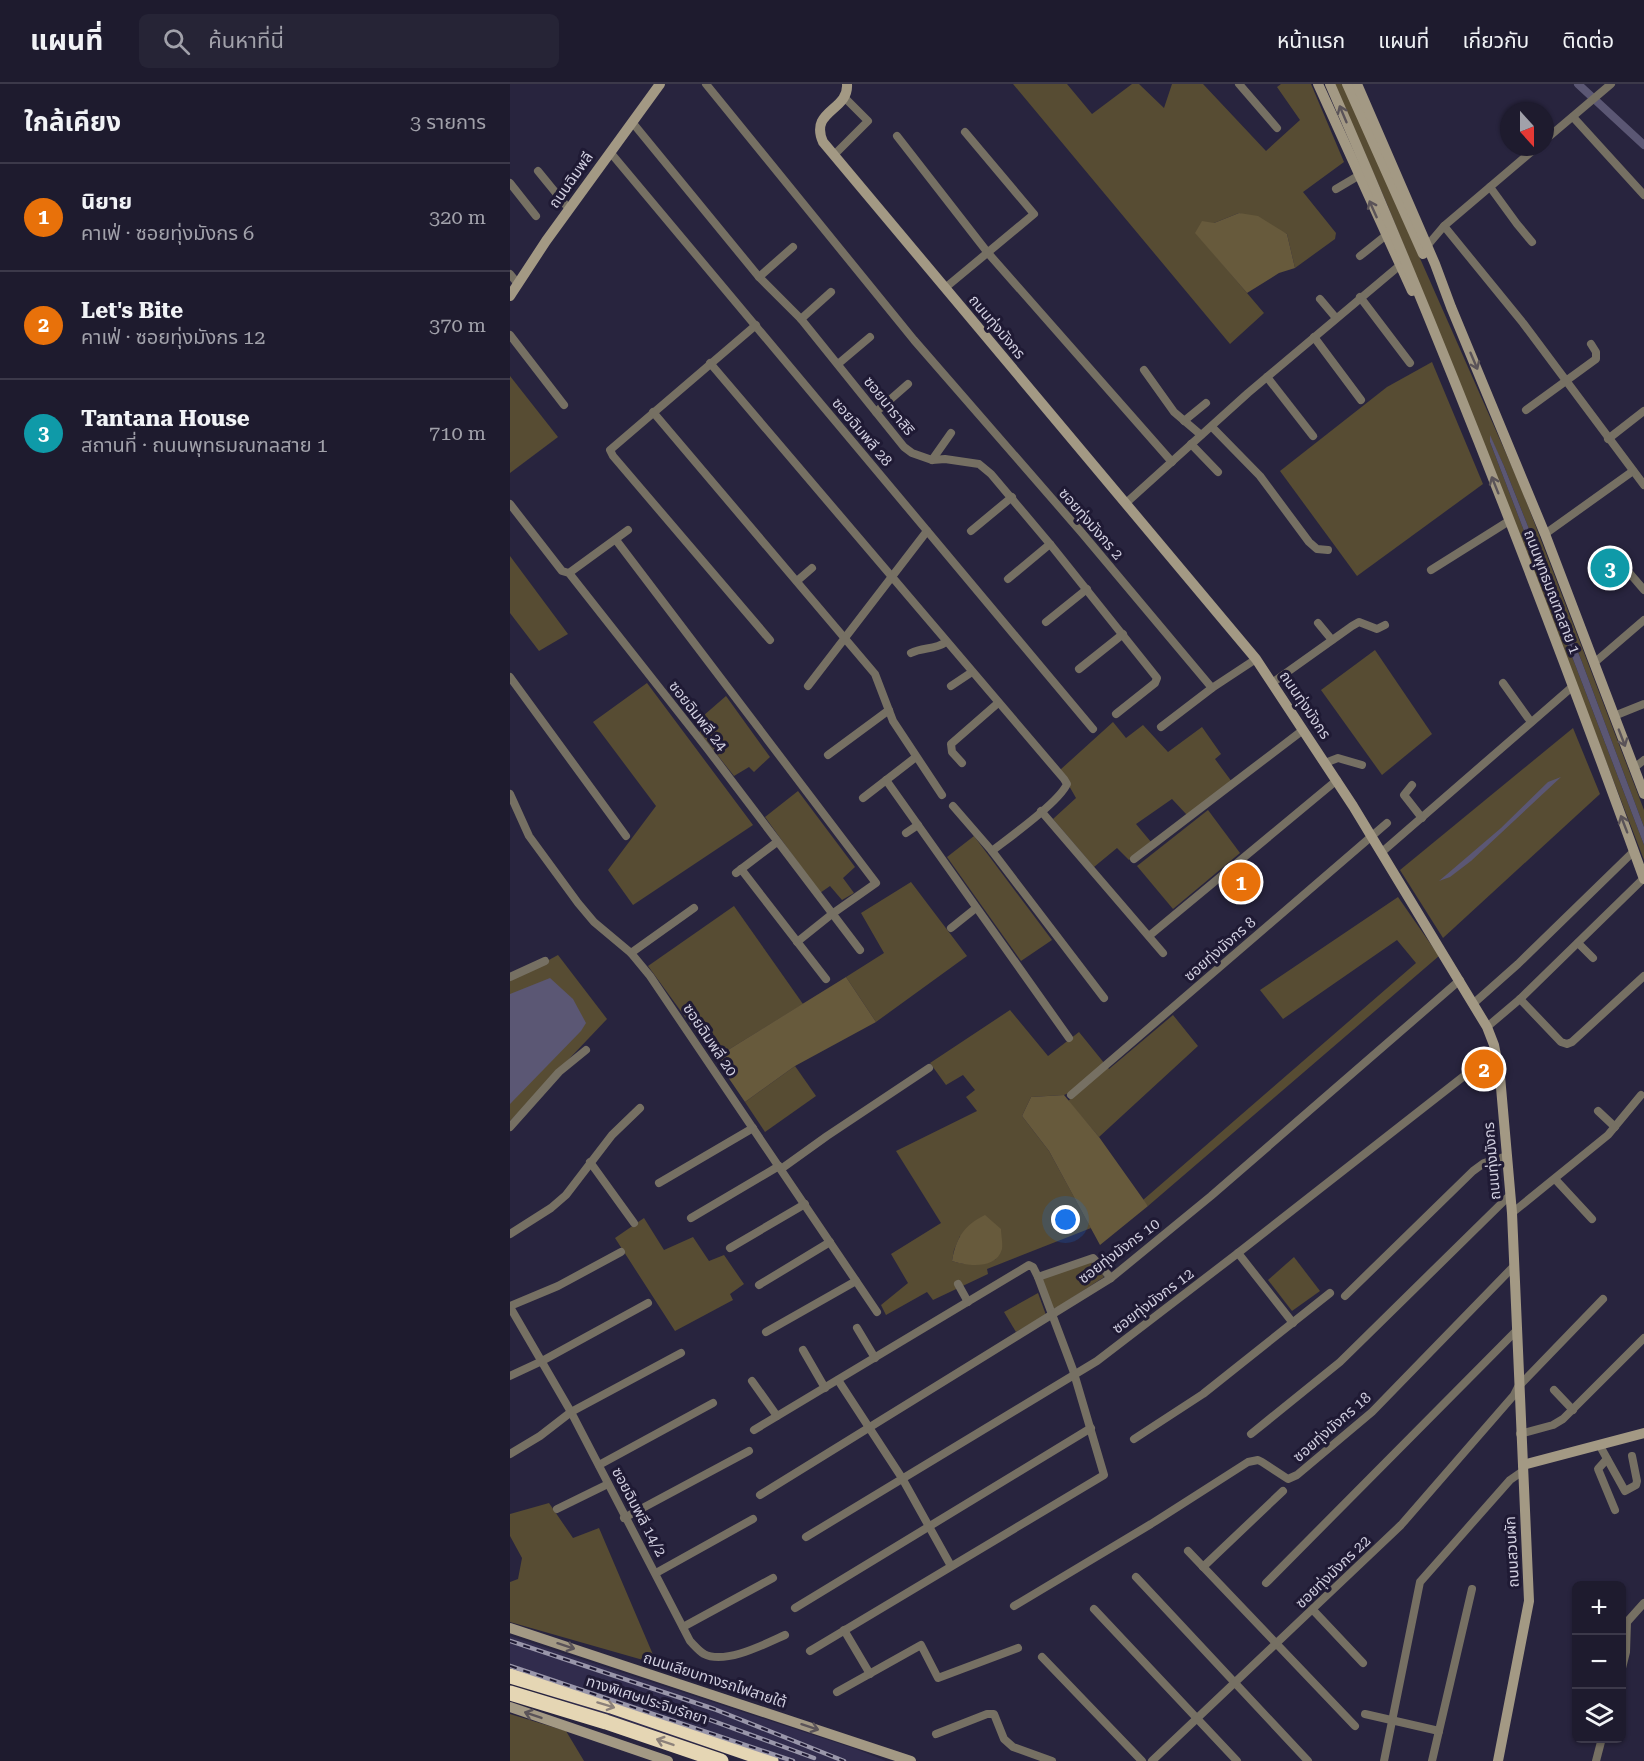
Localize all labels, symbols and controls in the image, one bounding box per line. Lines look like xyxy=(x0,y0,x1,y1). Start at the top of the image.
search box xyxy=(139,14,559,68)
text: แผนที่ xyxy=(30,24,103,57)
icon: search xyxy=(160,25,193,58)
text: ค้นหาที่นี่ xyxy=(208,28,284,53)
text: หน้าแรก xyxy=(1277,29,1345,53)
text: แผนที่ xyxy=(1378,29,1429,53)
text: เกี่ยวกับ xyxy=(1462,29,1529,53)
text: ติดต่อ xyxy=(1562,29,1614,53)
north arrow xyxy=(1500,102,1554,156)
one-way arrow xyxy=(1337,106,1349,124)
text: ใกล้เคียง xyxy=(24,107,121,137)
text: 3 รายการ xyxy=(410,110,486,134)
street label: ถนนฉิมพลี xyxy=(545,148,597,212)
text: นิยาย xyxy=(81,189,132,214)
one-way arrow xyxy=(1367,200,1378,218)
text: 1 xyxy=(38,205,49,229)
text: 320 m xyxy=(429,205,486,229)
text: คาเฟ่ · ซอยทุ่งมังกร 6 xyxy=(81,221,254,245)
street label: ถนนทุ่งมังกร xyxy=(965,291,1029,363)
text: Let's Bite xyxy=(81,298,183,323)
text: 2 xyxy=(38,313,49,337)
text: 370 m xyxy=(429,313,486,337)
text: คาเฟ่ · ซอยทุ่งมังกร 12 xyxy=(81,325,265,349)
one-way arrow xyxy=(1468,352,1480,370)
street label: ซอยนาราสิริ xyxy=(860,373,918,439)
street label: ซอยฉิมพลี 28 xyxy=(828,394,896,470)
text: Tantana House xyxy=(81,406,250,431)
text: 3 xyxy=(38,421,49,445)
text: 710 m xyxy=(429,421,486,445)
text: สถานที่ · ถนนพุทธมณฑลสาย 1 xyxy=(81,433,328,457)
one-way arrow xyxy=(1489,476,1500,495)
street label: ซอยทุ่งมังกร 2 xyxy=(1055,485,1127,563)
street label: ถนนพุทธมณฑลสาย 1 xyxy=(1520,527,1584,657)
pin: 3 xyxy=(1590,546,1630,590)
street label: ถนนทุ่งมังกร xyxy=(1276,668,1334,742)
street label: ซอยฉิมพลี 24 xyxy=(665,677,731,755)
one-way arrow xyxy=(1618,728,1629,747)
one-way arrow xyxy=(1618,816,1629,834)
pin: 1 xyxy=(1222,860,1260,904)
street label: ซอยทุ่งมังกร 8 xyxy=(1181,913,1259,985)
street label: ซอยฉิมพลี 20 xyxy=(679,1000,741,1080)
pin: 2 xyxy=(1464,1046,1504,1092)
street label: ถนนทุ่งมังกร xyxy=(1480,1121,1504,1201)
your location xyxy=(1051,1205,1080,1234)
street label: ซอยทุ่งมังกร 10 xyxy=(1075,1215,1163,1287)
street label: ซอยทุ่งมังกร 12 xyxy=(1109,1265,1197,1337)
street label: ซอยทุ่งมังกร 18 xyxy=(1289,1388,1375,1466)
street label: ซอยฉิมพลี 14/2 xyxy=(608,1464,670,1560)
street label: ถนนสวนผัก xyxy=(1501,1516,1523,1588)
street label: ซอยทุ่งมังกร 22 xyxy=(1292,1532,1374,1612)
map controls xyxy=(1572,1581,1626,1743)
button: + xyxy=(1572,1581,1626,1635)
button: − xyxy=(1572,1635,1626,1689)
one-way arrow xyxy=(556,1641,575,1652)
street label: ถนนเลียบทางรถไฟสายใต้ xyxy=(641,1648,789,1712)
street label: ทางพิเศษประจิมรัถยา xyxy=(584,1672,710,1728)
button: layers xyxy=(1572,1689,1626,1743)
one-way arrow xyxy=(596,1700,615,1711)
one-way arrow xyxy=(524,1709,543,1720)
one-way arrow xyxy=(800,1723,819,1734)
one-way arrow xyxy=(656,1736,675,1747)

